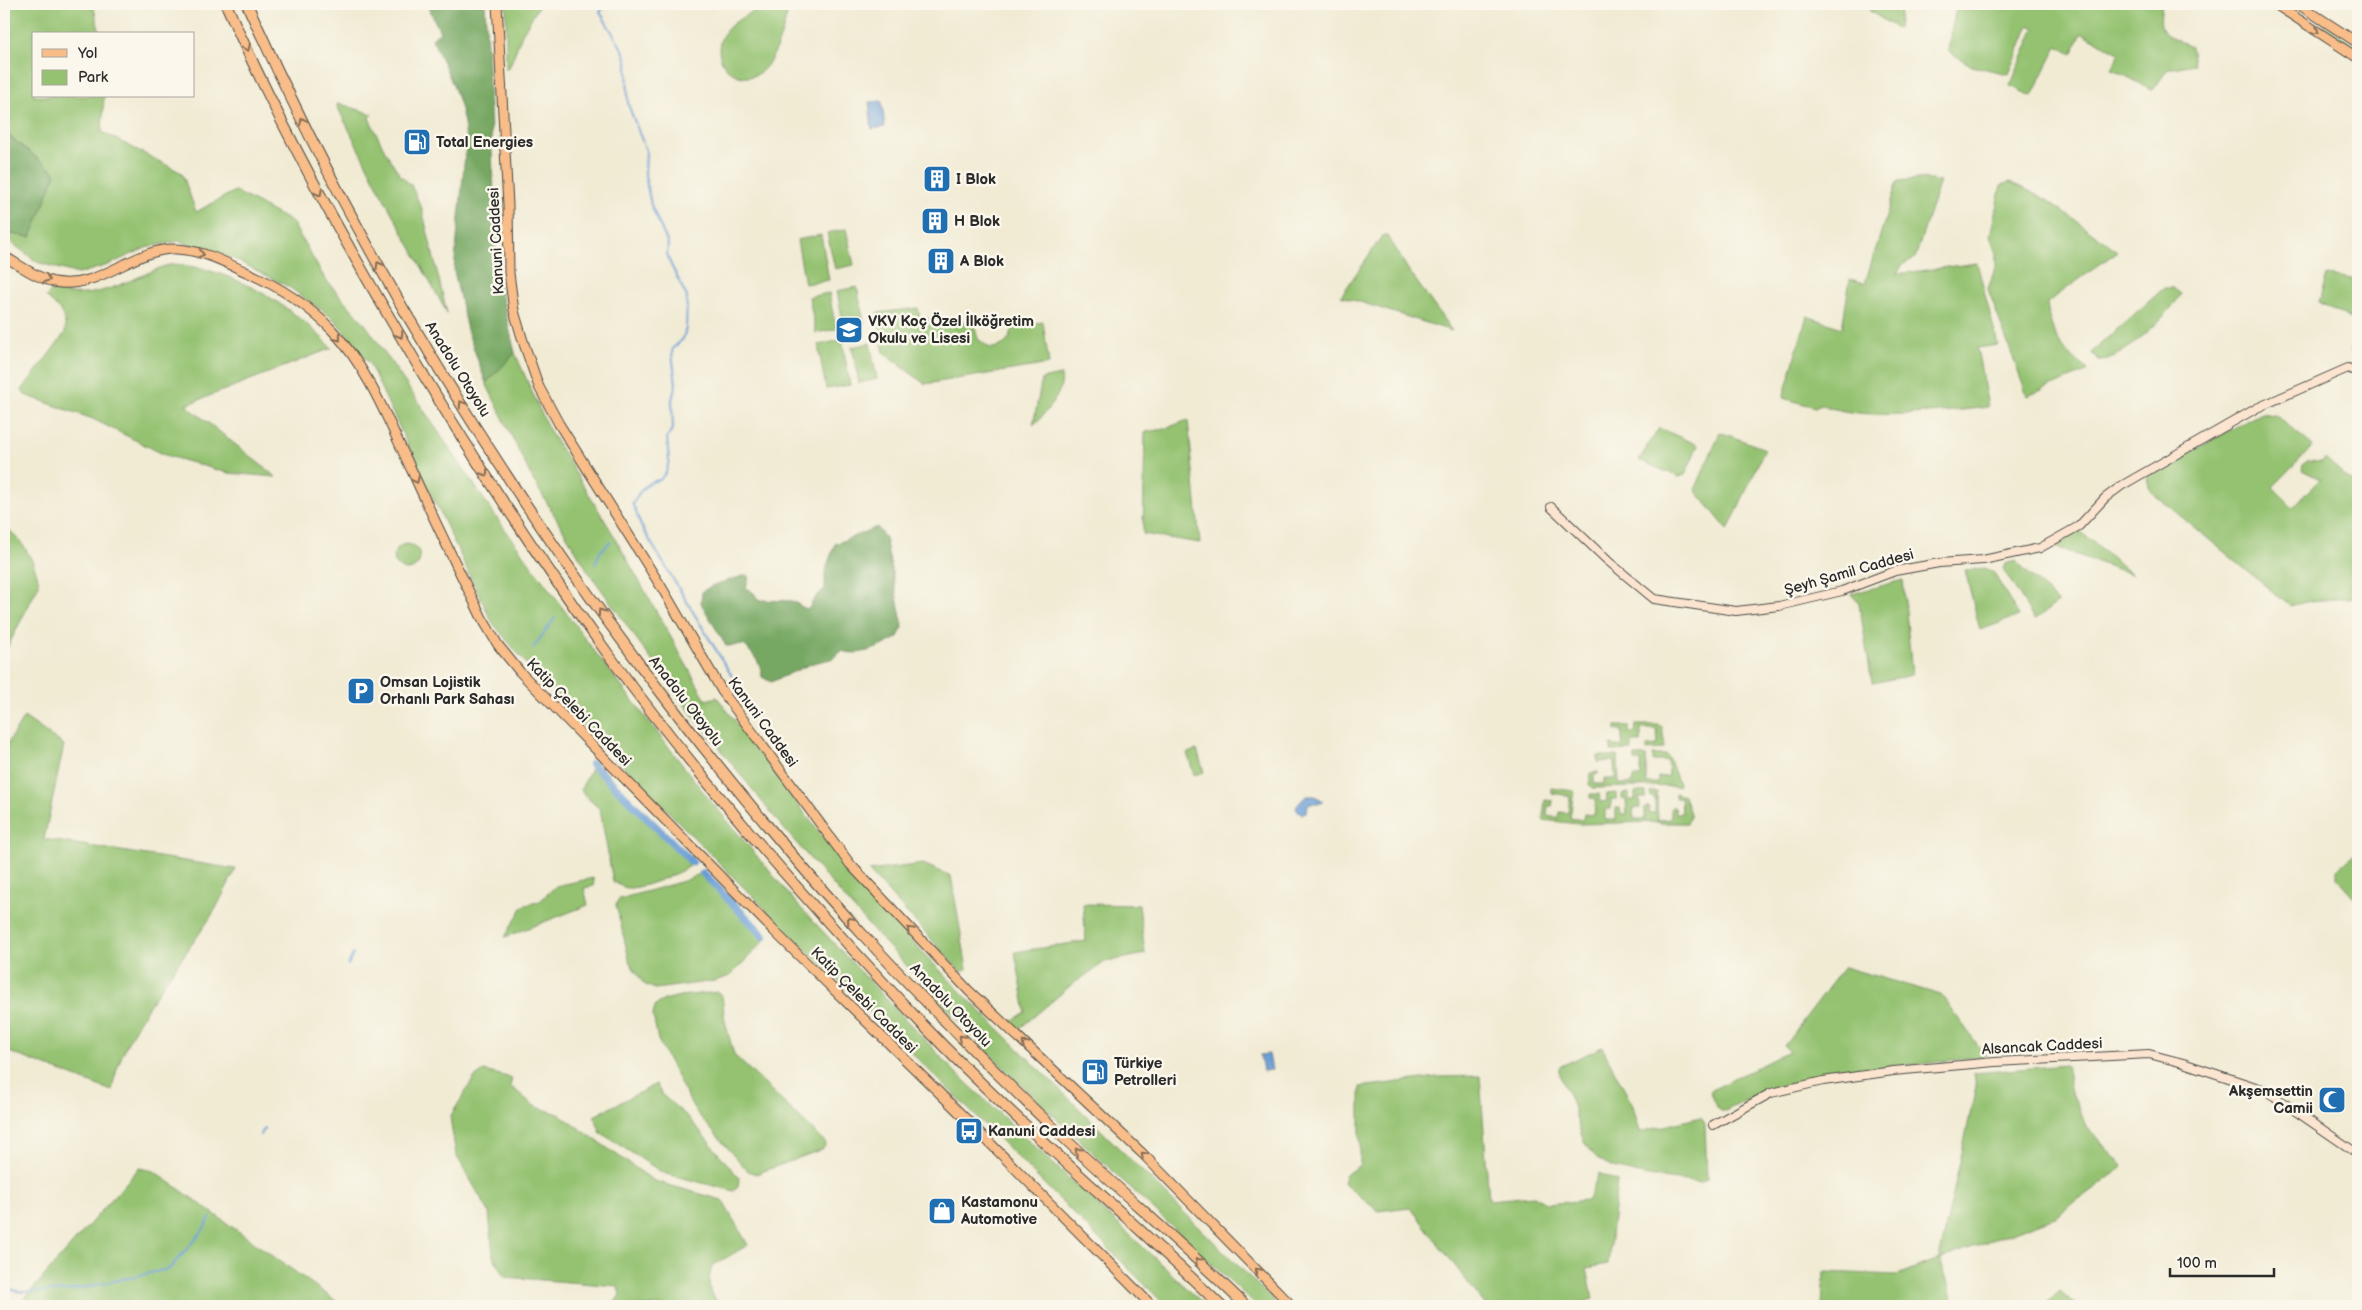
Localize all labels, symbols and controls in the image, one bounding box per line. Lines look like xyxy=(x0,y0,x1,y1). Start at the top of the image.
one-way arrow xyxy=(2310,25,2320,34)
legend xyxy=(32,32,195,98)
one-way arrow xyxy=(241,43,251,52)
text: Yol xyxy=(77,44,97,63)
text: Park xyxy=(78,68,109,87)
one-way arrow xyxy=(300,117,310,126)
fuel station icon: Total Energies xyxy=(402,127,432,157)
place label: Total Energies xyxy=(436,133,533,152)
building icon: I Blok xyxy=(922,164,952,194)
place label: I Blok xyxy=(956,170,996,189)
street label: Kanuni Caddesi xyxy=(484,187,509,295)
one-way arrow xyxy=(313,188,323,197)
building icon: H Blok xyxy=(920,206,950,236)
place label: H Blok xyxy=(954,212,1000,231)
building icon: A Blok xyxy=(926,246,956,276)
one-way arrow xyxy=(197,248,206,259)
place label: A Blok xyxy=(959,252,1004,271)
one-way arrow xyxy=(375,261,385,270)
one-way arrow xyxy=(42,273,51,283)
place label: VKV Koç Özel İlköğretim Okulu ve Lisesi xyxy=(868,311,1034,348)
school or university icon: VKV Koç Özel İlköğretim Okulu ve Lisesi xyxy=(834,315,864,345)
street label: Anadolu Otoyolu xyxy=(421,318,495,421)
one-way arrow xyxy=(393,329,403,338)
one-way arrow xyxy=(333,332,341,341)
one-way arrow xyxy=(458,401,468,410)
one-way arrow xyxy=(478,468,488,477)
one-way arrow xyxy=(409,475,420,484)
street label: Şeyh Şamil Caddesi xyxy=(1782,545,1916,600)
one-way arrow xyxy=(598,608,607,618)
street label: Anadolu Otoyolu xyxy=(644,652,727,750)
street label: Katip Çelebi Caddesi xyxy=(522,654,635,770)
place label: Omsan Lojistik Orhanlı Park Sahası xyxy=(380,673,514,709)
street label: Kanuni Caddesi xyxy=(723,673,802,771)
parking icon: Omsan Lojistik Orhanlı Park Sahası xyxy=(346,676,376,706)
one-way arrow xyxy=(846,917,855,926)
one-way arrow xyxy=(907,926,916,935)
street label: Katip Çelebi Caddesi xyxy=(806,943,921,1058)
street label: Anadolu Otoyolu xyxy=(906,959,996,1051)
street label: Alsancak Caddesi xyxy=(1981,1034,2103,1059)
one-way arrow xyxy=(958,1035,967,1044)
one-way arrow xyxy=(1022,1041,1031,1050)
place label: Türkiye Petrolleri xyxy=(1114,1054,1176,1090)
fuel station icon: Türkiye Petrolleri xyxy=(1080,1057,1110,1087)
place label: Akşemsettin Camii xyxy=(2228,1082,2313,1118)
mosque icon: Akşemsettin Camii xyxy=(2317,1085,2347,1115)
bus stop icon: Kanuni Caddesi xyxy=(954,1116,984,1146)
place label: Kanuni Caddesi xyxy=(988,1122,1095,1141)
one-way arrow xyxy=(1075,1148,1084,1157)
one-way arrow xyxy=(1141,1152,1150,1161)
place label: Kastamonu Automotive xyxy=(960,1193,1038,1229)
shop icon: Kastamonu Automotive xyxy=(927,1196,957,1226)
scale bar xyxy=(2170,1245,2273,1277)
text: 100 m xyxy=(2177,1254,2217,1273)
one-way arrow xyxy=(1195,1258,1204,1267)
one-way arrow xyxy=(1255,1268,1264,1277)

